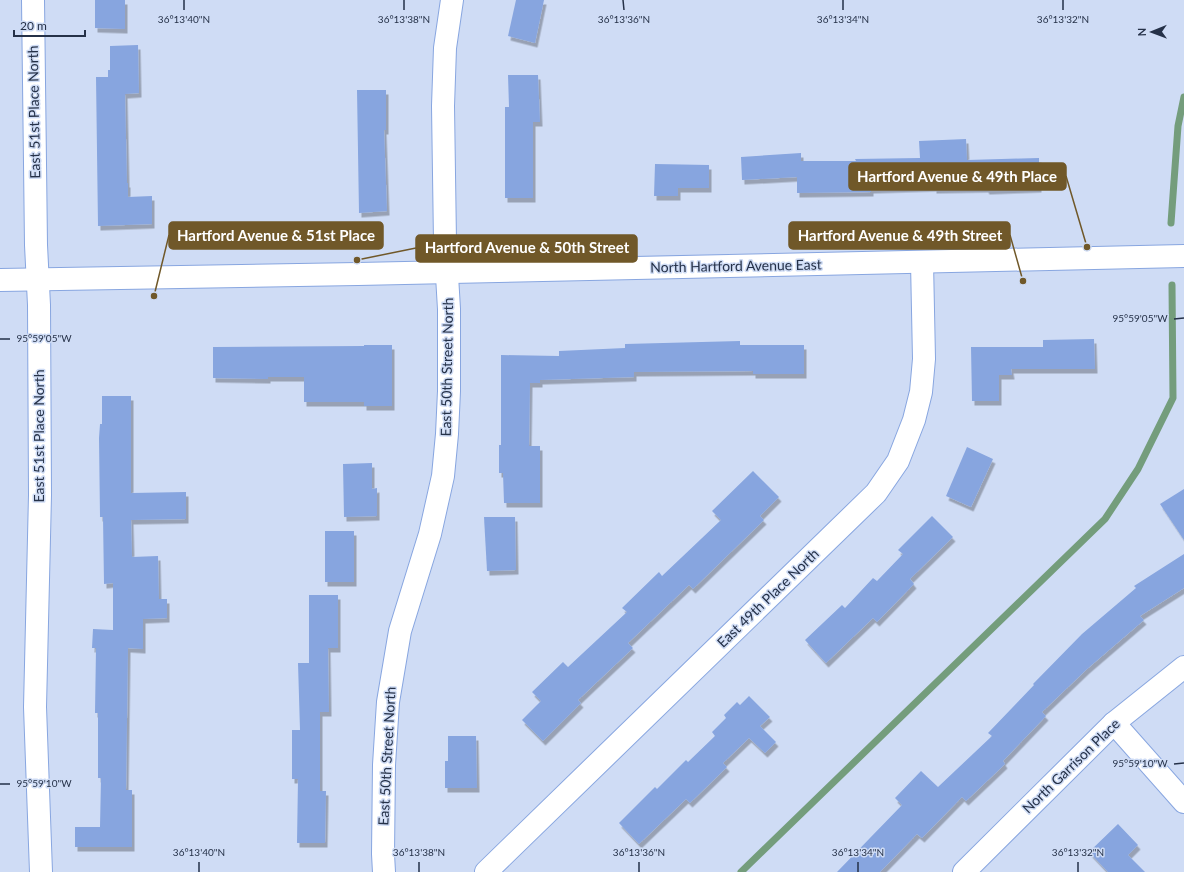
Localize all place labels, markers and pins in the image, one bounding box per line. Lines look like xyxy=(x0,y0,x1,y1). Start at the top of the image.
callout: Hartford Avenue & 49th Place xyxy=(849,163,1066,190)
callout: Hartford Avenue & 51st Place xyxy=(169,222,383,249)
callout: Hartford Avenue & 49th Street xyxy=(789,222,1010,249)
callout: Hartford Avenue & 50th Street xyxy=(416,235,637,262)

